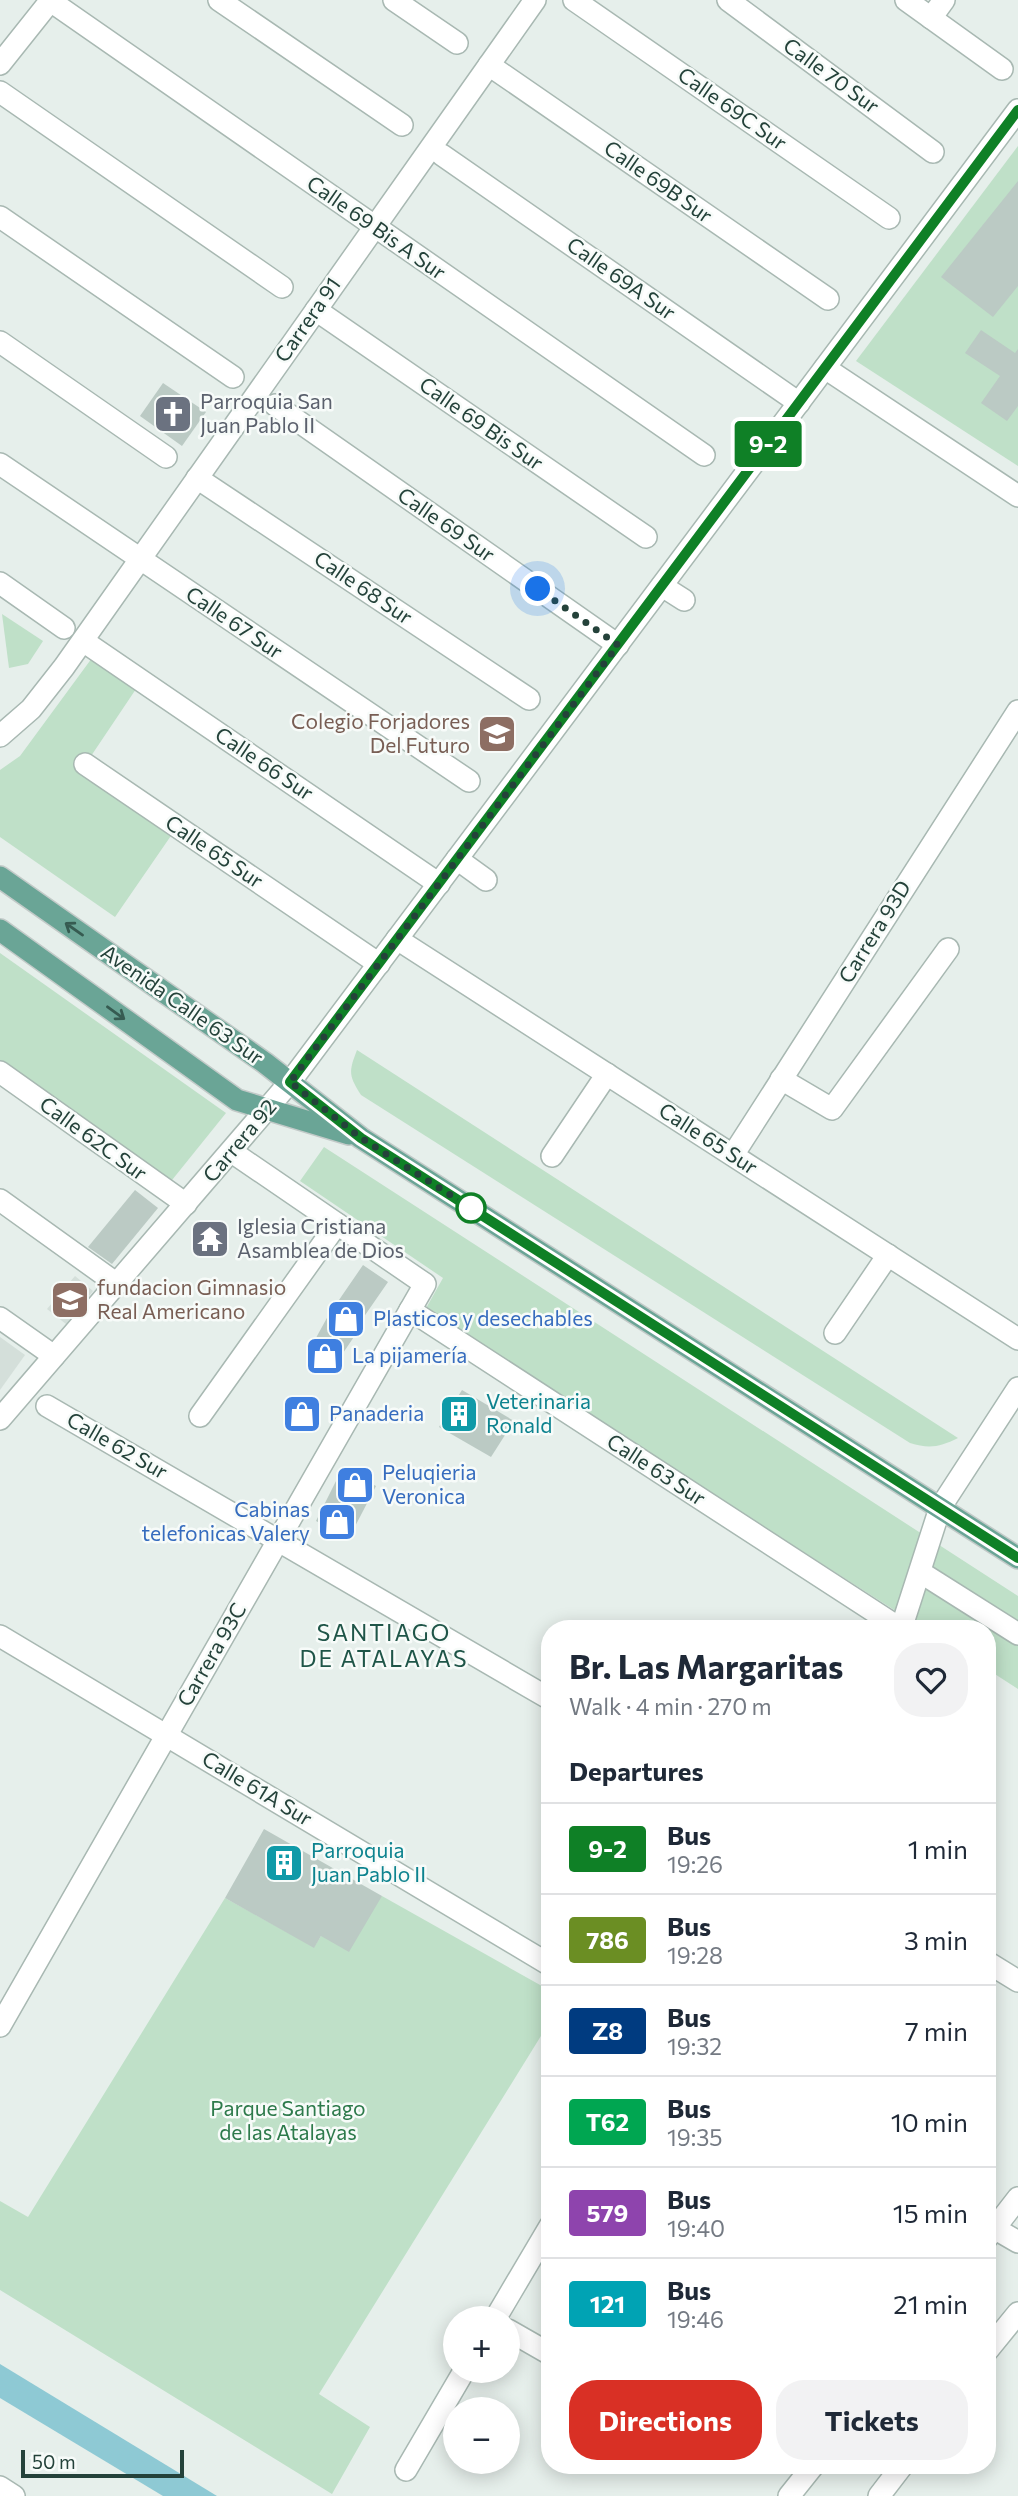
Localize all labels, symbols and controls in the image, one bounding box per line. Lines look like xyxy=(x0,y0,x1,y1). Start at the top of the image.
street label: Calle 70 Sur xyxy=(779,32,885,118)
street label: Calle 69C Sur xyxy=(674,61,792,154)
street label: Calle 69B Sur xyxy=(600,134,718,227)
street label: Calle 69 Bis A Sur xyxy=(303,170,451,284)
street label: Calle 69A Sur xyxy=(563,231,681,324)
street label: Carrera 91 xyxy=(268,272,345,366)
street label: Calle 69 Bis Sur xyxy=(415,371,549,475)
place label: Parroquia San Juan Pablo II xyxy=(200,388,333,437)
church icon: Parroquia San Juan Pablo II xyxy=(152,393,194,435)
line badge: 9-2 xyxy=(728,421,808,467)
text: 9-2 xyxy=(749,429,787,458)
street label: Calle 69 Sur xyxy=(393,481,500,566)
street label: Calle 68 Sur xyxy=(310,545,418,629)
your location xyxy=(520,571,555,606)
street label: Calle 67 Sur xyxy=(182,580,288,663)
place label: Colegio Forjadores Del Futuro xyxy=(291,708,470,757)
school or university icon: Colegio Forjadores Del Futuro xyxy=(476,713,518,755)
street label: Calle 66 Sur xyxy=(211,721,319,805)
street label: Calle 65 Sur xyxy=(161,809,268,893)
street label: Carrera 93D xyxy=(832,875,915,987)
one-way arrow xyxy=(65,922,84,936)
street label: Avenida Calle 63 Sur xyxy=(97,938,269,1069)
one-way arrow xyxy=(106,1006,125,1020)
street label: Calle 62C Sur xyxy=(35,1091,152,1185)
street label: Carrera 92 xyxy=(197,1094,281,1187)
street label: Calle 65 Sur xyxy=(655,1097,763,1179)
unlabelled marker xyxy=(456,1193,486,1223)
place label: Iglesia Cristiana Asamblea de Dios xyxy=(237,1213,404,1262)
temple icon: Iglesia Cristiana Asamblea de Dios xyxy=(189,1218,231,1260)
place label: fundacion Gimnasio Real Americano xyxy=(97,1274,286,1323)
school or university icon: fundacion Gimnasio Real Americano xyxy=(49,1279,91,1321)
shop icon: Plasticos y desechables xyxy=(325,1298,367,1340)
place label: Plasticos y desechables xyxy=(373,1305,593,1330)
shop icon: La pijamería xyxy=(304,1335,346,1377)
place label: La pijamería xyxy=(352,1342,467,1367)
place label: Veterinaria Ronald xyxy=(486,1388,591,1437)
shop icon: Panaderia xyxy=(281,1393,323,1435)
building icon: Veterinaria Ronald xyxy=(438,1393,480,1435)
place label: Panaderia xyxy=(329,1400,424,1425)
street label: Calle 62 Sur xyxy=(63,1406,172,1484)
street label: Calle 63 Sur xyxy=(603,1428,711,1510)
place label: Peluqieria Veronica xyxy=(382,1459,476,1508)
shop icon: Peluqieria Veronica xyxy=(334,1464,376,1506)
place label: Cabinas telefonicas Valery xyxy=(142,1496,310,1545)
shop icon: Cabinas telefonicas Valery xyxy=(316,1501,358,1543)
street label: Carrera 93C xyxy=(171,1598,250,1710)
district label: SANTIAGO DE ATALAYAS xyxy=(300,1618,468,1672)
button: heart xyxy=(894,1643,968,1717)
text: Br. Las Margaritas xyxy=(569,1645,843,1686)
text: Walk · 4 min · 270 m xyxy=(569,1692,772,1720)
street label: Calle 61A Sur xyxy=(198,1745,317,1830)
text: Departures xyxy=(569,1755,704,1786)
text: Bus xyxy=(667,1819,711,1850)
text: 1 min xyxy=(908,1833,968,1864)
text: 9-2 xyxy=(588,1834,627,1863)
place label: Parroquia Juan Pablo II xyxy=(311,1837,426,1886)
building icon: Parroquia Juan Pablo II xyxy=(263,1842,305,1884)
text: 19:26 xyxy=(667,1850,723,1878)
text: Bus xyxy=(667,1910,711,1941)
text: 3 min xyxy=(904,1924,968,1955)
text: 786 xyxy=(586,1925,629,1954)
text: 19:28 xyxy=(667,1941,723,1969)
text: Bus xyxy=(667,2001,711,2032)
text: 7 min xyxy=(905,2015,968,2046)
text: Z8 xyxy=(592,2016,623,2045)
text: 19:32 xyxy=(667,2032,722,2060)
text: Bus xyxy=(667,2092,711,2123)
park label: Parque Santiago de las Atalayas xyxy=(210,2095,366,2144)
text: 10 min xyxy=(891,2106,968,2137)
text: T62 xyxy=(586,2107,629,2136)
text: 19:35 xyxy=(667,2123,723,2151)
text: Bus xyxy=(667,2183,711,2214)
text: 15 min xyxy=(893,2197,968,2228)
text: 579 xyxy=(587,2198,628,2227)
text: 19:40 xyxy=(667,2214,725,2242)
text: Bus xyxy=(667,2274,711,2305)
text: 21 min xyxy=(893,2288,968,2319)
text: 121 xyxy=(590,2289,625,2318)
text: 19:46 xyxy=(667,2305,724,2333)
map controls xyxy=(443,2306,520,2474)
button: + xyxy=(443,2306,520,2383)
button: Directions xyxy=(569,2380,762,2460)
button: Tickets xyxy=(776,2380,968,2460)
button: − xyxy=(443,2397,520,2474)
scale bar xyxy=(21,2447,184,2479)
text: 50 m xyxy=(32,2450,76,2473)

